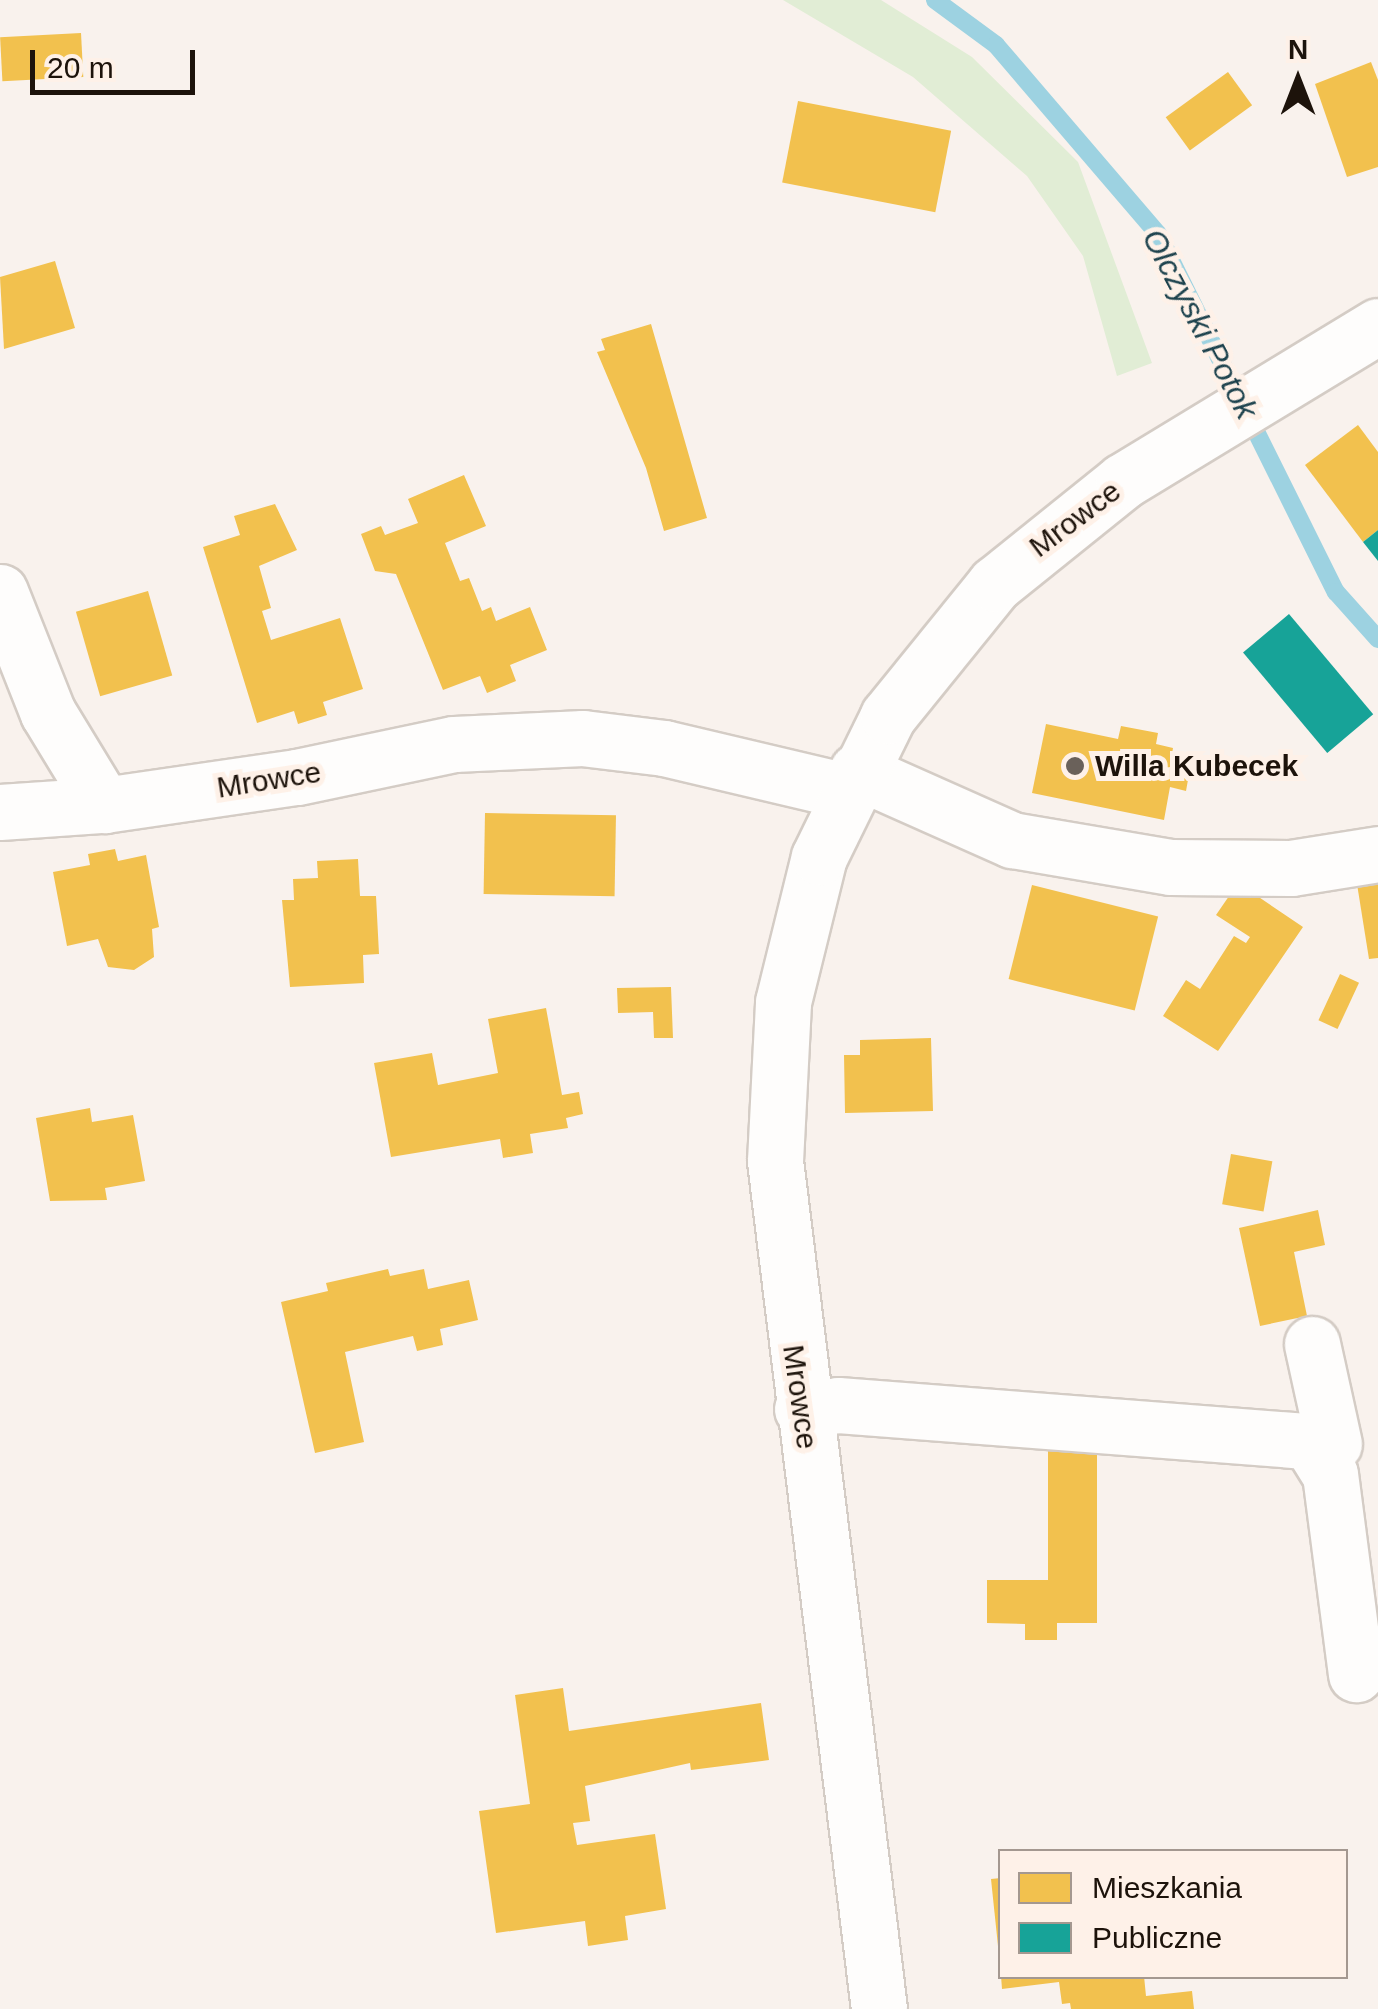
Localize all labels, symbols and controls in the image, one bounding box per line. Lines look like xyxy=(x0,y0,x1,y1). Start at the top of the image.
scale bar xyxy=(35,30,200,92)
north arrow xyxy=(1248,30,1348,130)
text: N xyxy=(1288,34,1308,65)
text: 20 m xyxy=(47,51,114,84)
water label: Olczyski Potok xyxy=(1134,222,1266,426)
street label: Mrowce xyxy=(1022,473,1128,565)
place label: Willa Kubecek xyxy=(1095,748,1298,784)
street label: Mrowce xyxy=(214,754,324,806)
marker: Willa Kubecek xyxy=(1064,755,1086,777)
street label: Mrowce xyxy=(775,1342,825,1452)
legend xyxy=(998,1849,1348,1979)
text: Mieszkania xyxy=(1092,1871,1242,1904)
text: Publiczne xyxy=(1092,1921,1222,1954)

